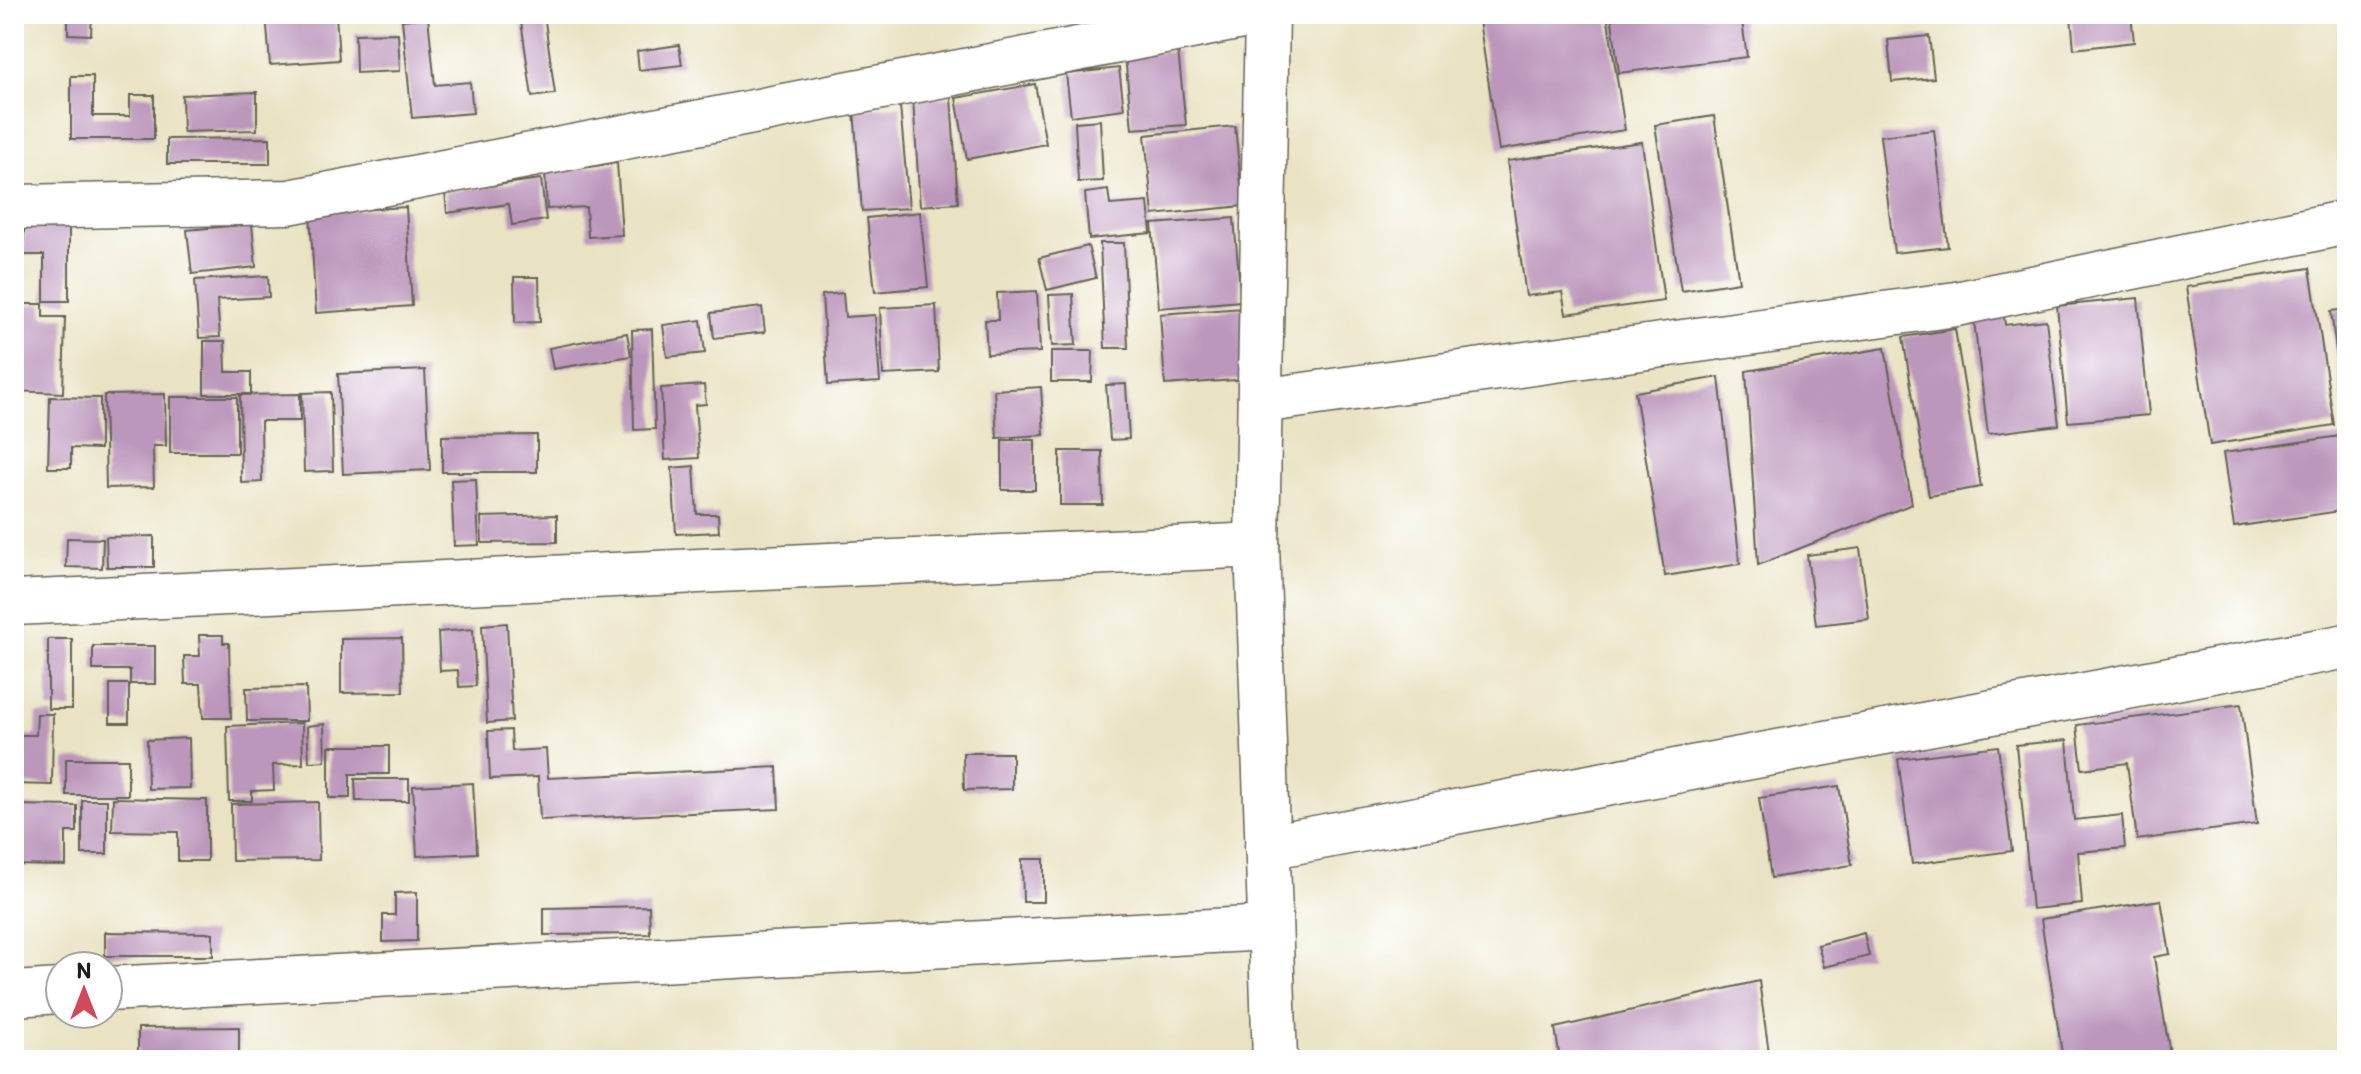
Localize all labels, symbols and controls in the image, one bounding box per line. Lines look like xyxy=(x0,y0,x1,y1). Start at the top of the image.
north arrow xyxy=(44,950,124,1030)
text: N xyxy=(77,957,91,984)

